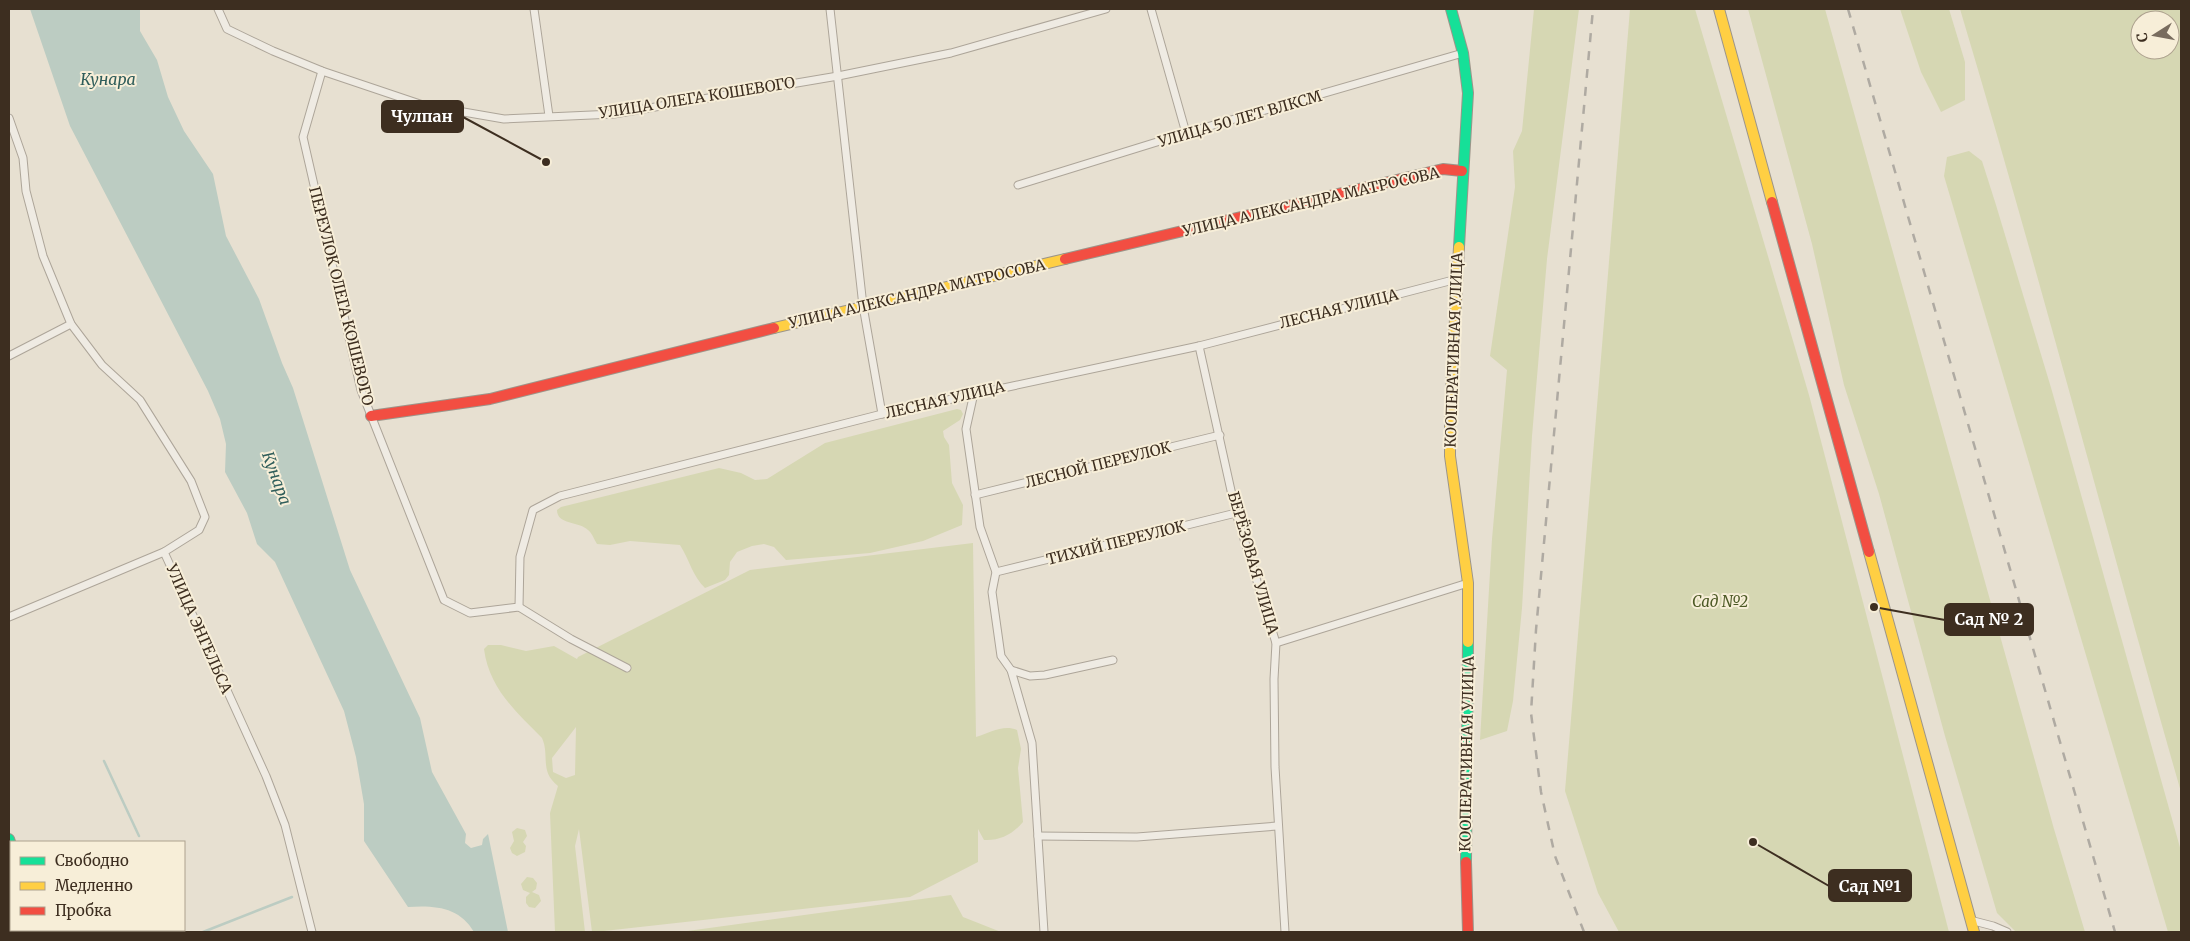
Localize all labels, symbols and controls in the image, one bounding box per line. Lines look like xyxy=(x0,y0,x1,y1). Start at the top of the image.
north arrow xyxy=(2130,10,2180,60)
text: С xyxy=(2133,31,2152,44)
water label: Кунара xyxy=(80,69,136,89)
street label: УЛИЦА ОЛЕГА КОШЕВОГО xyxy=(596,73,797,123)
street label: УЛИЦА 50 ЛЕТ ВЛКСМ xyxy=(1155,86,1324,151)
callout: Чулпан xyxy=(382,101,463,132)
text: Чулпан xyxy=(391,106,453,126)
street label: УЛИЦА АЛЕКСАНДРА МАТРОСОВА xyxy=(1180,163,1441,241)
street label: ПЕРЕУЛОК ОЛЕГА КОШЕВОГО xyxy=(305,184,378,408)
street label: КООПЕРАТИВНАЯ УЛИЦА xyxy=(1441,251,1466,448)
street label: УЛИЦА АЛЕКСАНДРА МАТРОСОВА xyxy=(786,255,1047,333)
street label: ЛЕСНАЯ УЛИЦА xyxy=(1277,284,1401,332)
street label: ЛЕСНАЯ УЛИЦА xyxy=(883,376,1007,422)
street label: ЛЕСНОЙ ПЕРЕУЛОК xyxy=(1023,436,1173,492)
water label: Кунара xyxy=(258,448,296,508)
street label: БЕРЁЗОВАЯ УЛИЦА xyxy=(1224,489,1283,637)
street label: ТИХИЙ ПЕРЕУЛОК xyxy=(1044,515,1188,569)
street label: УЛИЦА ЭНГЕЛЬСА xyxy=(162,560,237,697)
park label: Сад №2 xyxy=(1692,592,1748,611)
callout: Сад № 2 xyxy=(1945,604,2033,635)
text: Сад № 2 xyxy=(1955,609,2023,629)
street label: КООПЕРАТИВНАЯ УЛИЦА xyxy=(1455,656,1478,852)
legend xyxy=(10,841,185,931)
text: Свободно xyxy=(55,851,129,870)
callout: Сад №1 xyxy=(1829,870,1911,901)
text: Медленно xyxy=(55,876,133,895)
text: Сад №1 xyxy=(1839,876,1902,896)
text: Пробка xyxy=(55,901,112,920)

